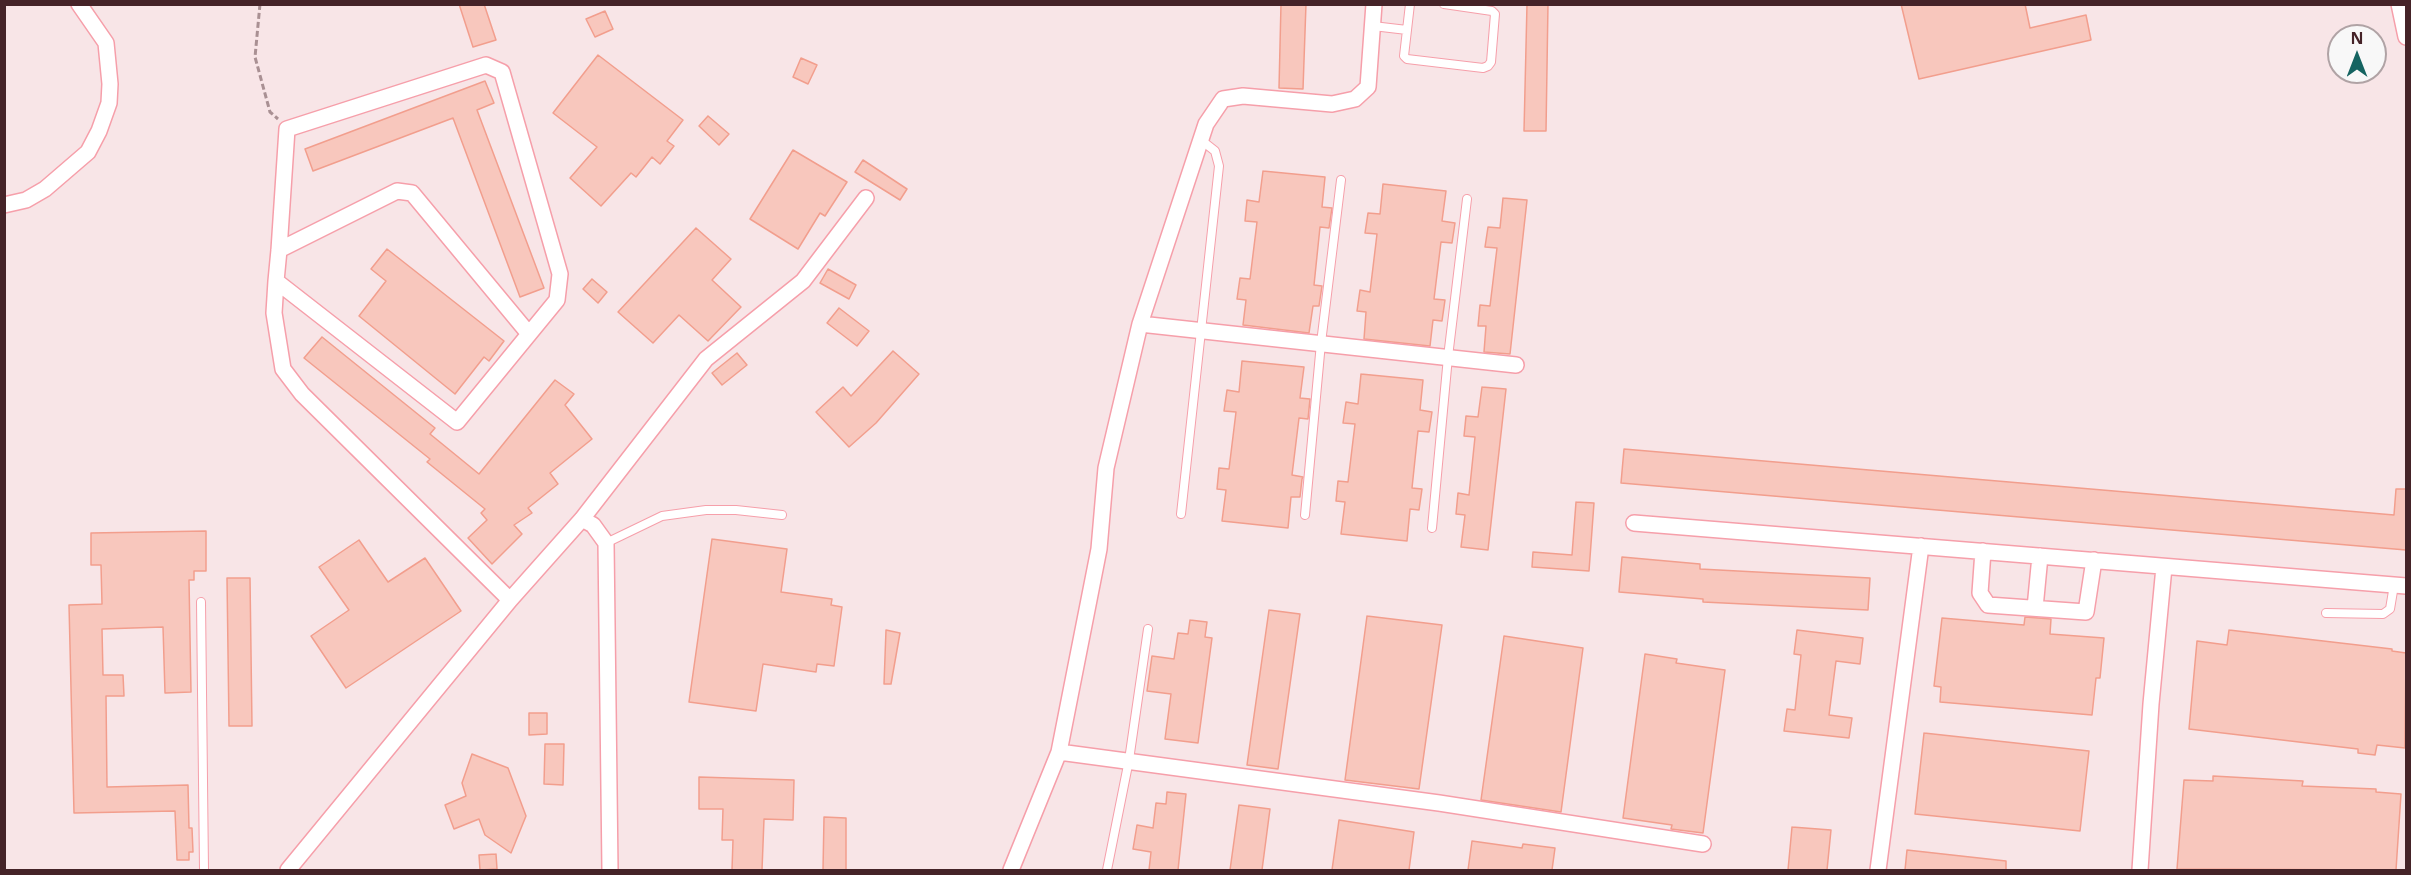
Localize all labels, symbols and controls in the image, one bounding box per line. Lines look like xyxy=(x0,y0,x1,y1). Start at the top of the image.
north arrow xyxy=(2327,24,2387,84)
text: N xyxy=(2350,27,2364,49)

